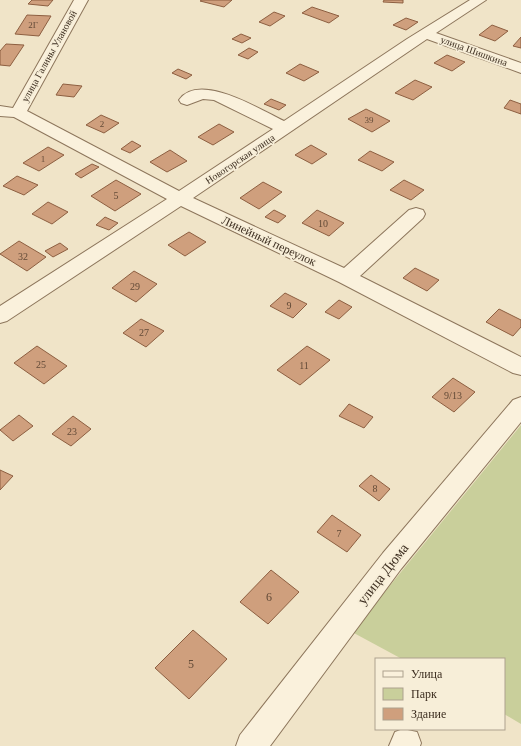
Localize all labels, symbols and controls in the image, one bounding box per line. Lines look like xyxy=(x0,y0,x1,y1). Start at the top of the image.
street label: улица Галины Улановой xyxy=(19,8,79,104)
house number: 2Г xyxy=(28,20,38,30)
street label: улица Шишкина xyxy=(439,34,509,68)
house number: 39 xyxy=(365,115,374,125)
house number: 2 xyxy=(100,119,104,129)
street label: Новогорская улица xyxy=(203,131,277,186)
house number: 1 xyxy=(41,154,45,164)
house number: 5 xyxy=(114,190,119,201)
street label: Линейный переулок xyxy=(220,213,319,269)
house number: 10 xyxy=(318,218,328,229)
house number: 32 xyxy=(18,251,28,262)
house number: 29 xyxy=(130,281,140,292)
house number: 9 xyxy=(287,300,292,311)
house number: 27 xyxy=(139,327,149,338)
house number: 25 xyxy=(36,359,46,370)
house number: 11 xyxy=(299,360,309,371)
house number: 9/13 xyxy=(444,390,462,401)
house number: 23 xyxy=(67,426,77,437)
house number: 8 xyxy=(373,483,378,494)
house number: 7 xyxy=(337,528,342,539)
street label: улица Дюма xyxy=(355,540,412,607)
house number: 6 xyxy=(266,590,272,604)
house number: 5 xyxy=(188,657,194,671)
legend xyxy=(375,658,505,730)
text: Улица xyxy=(411,667,443,681)
text: Парк xyxy=(411,687,437,701)
text: Здание xyxy=(411,707,446,721)

